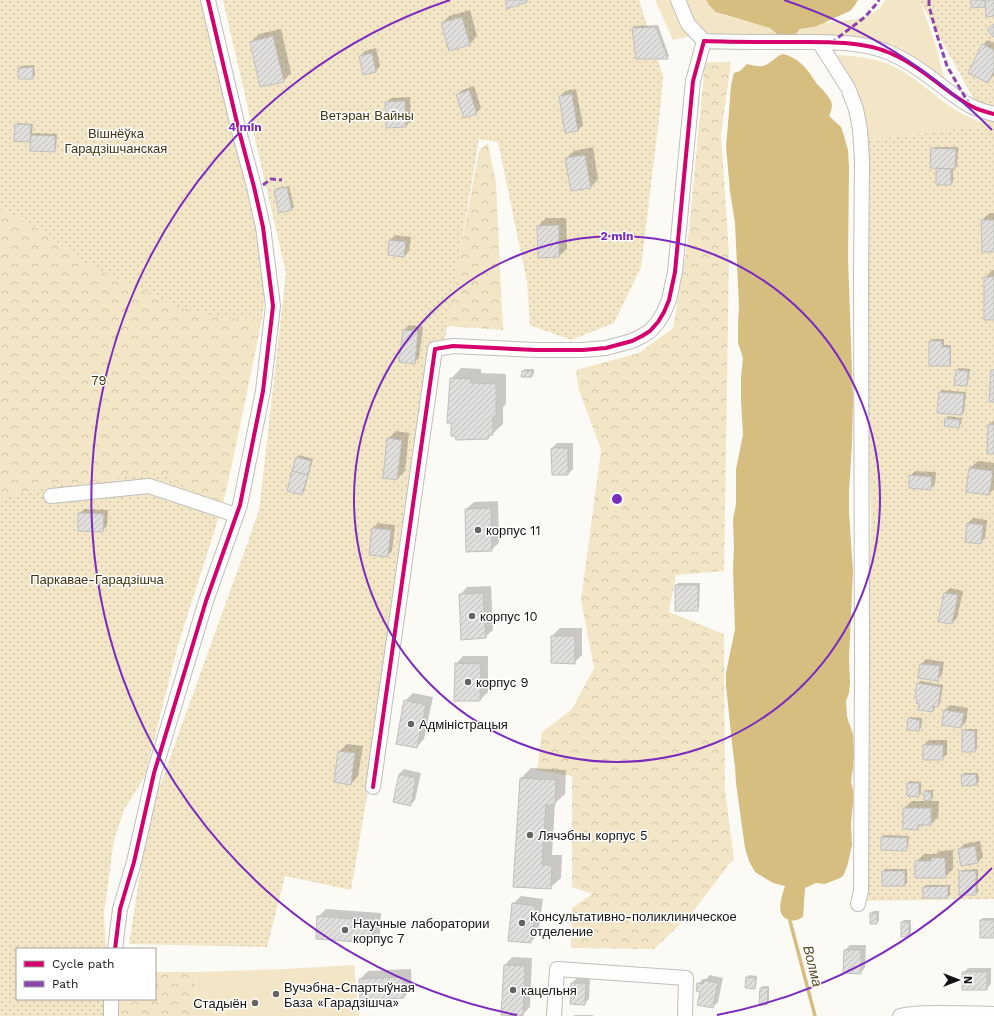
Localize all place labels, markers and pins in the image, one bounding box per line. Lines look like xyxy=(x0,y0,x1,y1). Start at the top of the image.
centre of rings xyxy=(610,492,624,506)
place label: корпус 11 xyxy=(486,523,541,538)
marker: корпус 11 xyxy=(473,525,483,535)
place label: корпус 10 xyxy=(480,609,538,624)
marker: корпус 10 xyxy=(467,611,477,621)
place label: корпус 9 xyxy=(476,675,529,690)
marker: корпус 9 xyxy=(463,677,473,687)
place label: Адміністрацыя xyxy=(419,717,508,732)
marker: Адміністрацыя xyxy=(406,719,416,729)
place label: Лячэбны корпус 5 xyxy=(538,828,648,843)
marker: Лячэбны корпус 5 xyxy=(525,830,535,840)
place label: Консультативно-поликлиническое отделение xyxy=(530,909,737,939)
place label: Научные лаборатории корпус 7 xyxy=(353,916,489,946)
marker: Консультативно-поликлиническое отделение xyxy=(517,918,527,928)
marker: Научные лаборатории корпус 7 xyxy=(340,925,350,935)
place label: Вучэбна-Спартыўная База «Гарадзішча» xyxy=(284,980,415,1010)
place label: кацельня xyxy=(521,983,577,998)
marker: кацельня xyxy=(508,985,518,995)
marker: Вучэбна-Спартыўная База «Гарадзішча» xyxy=(271,989,281,999)
place label: Стадыён xyxy=(193,996,247,1011)
marker: Стадыён xyxy=(250,998,260,1008)

